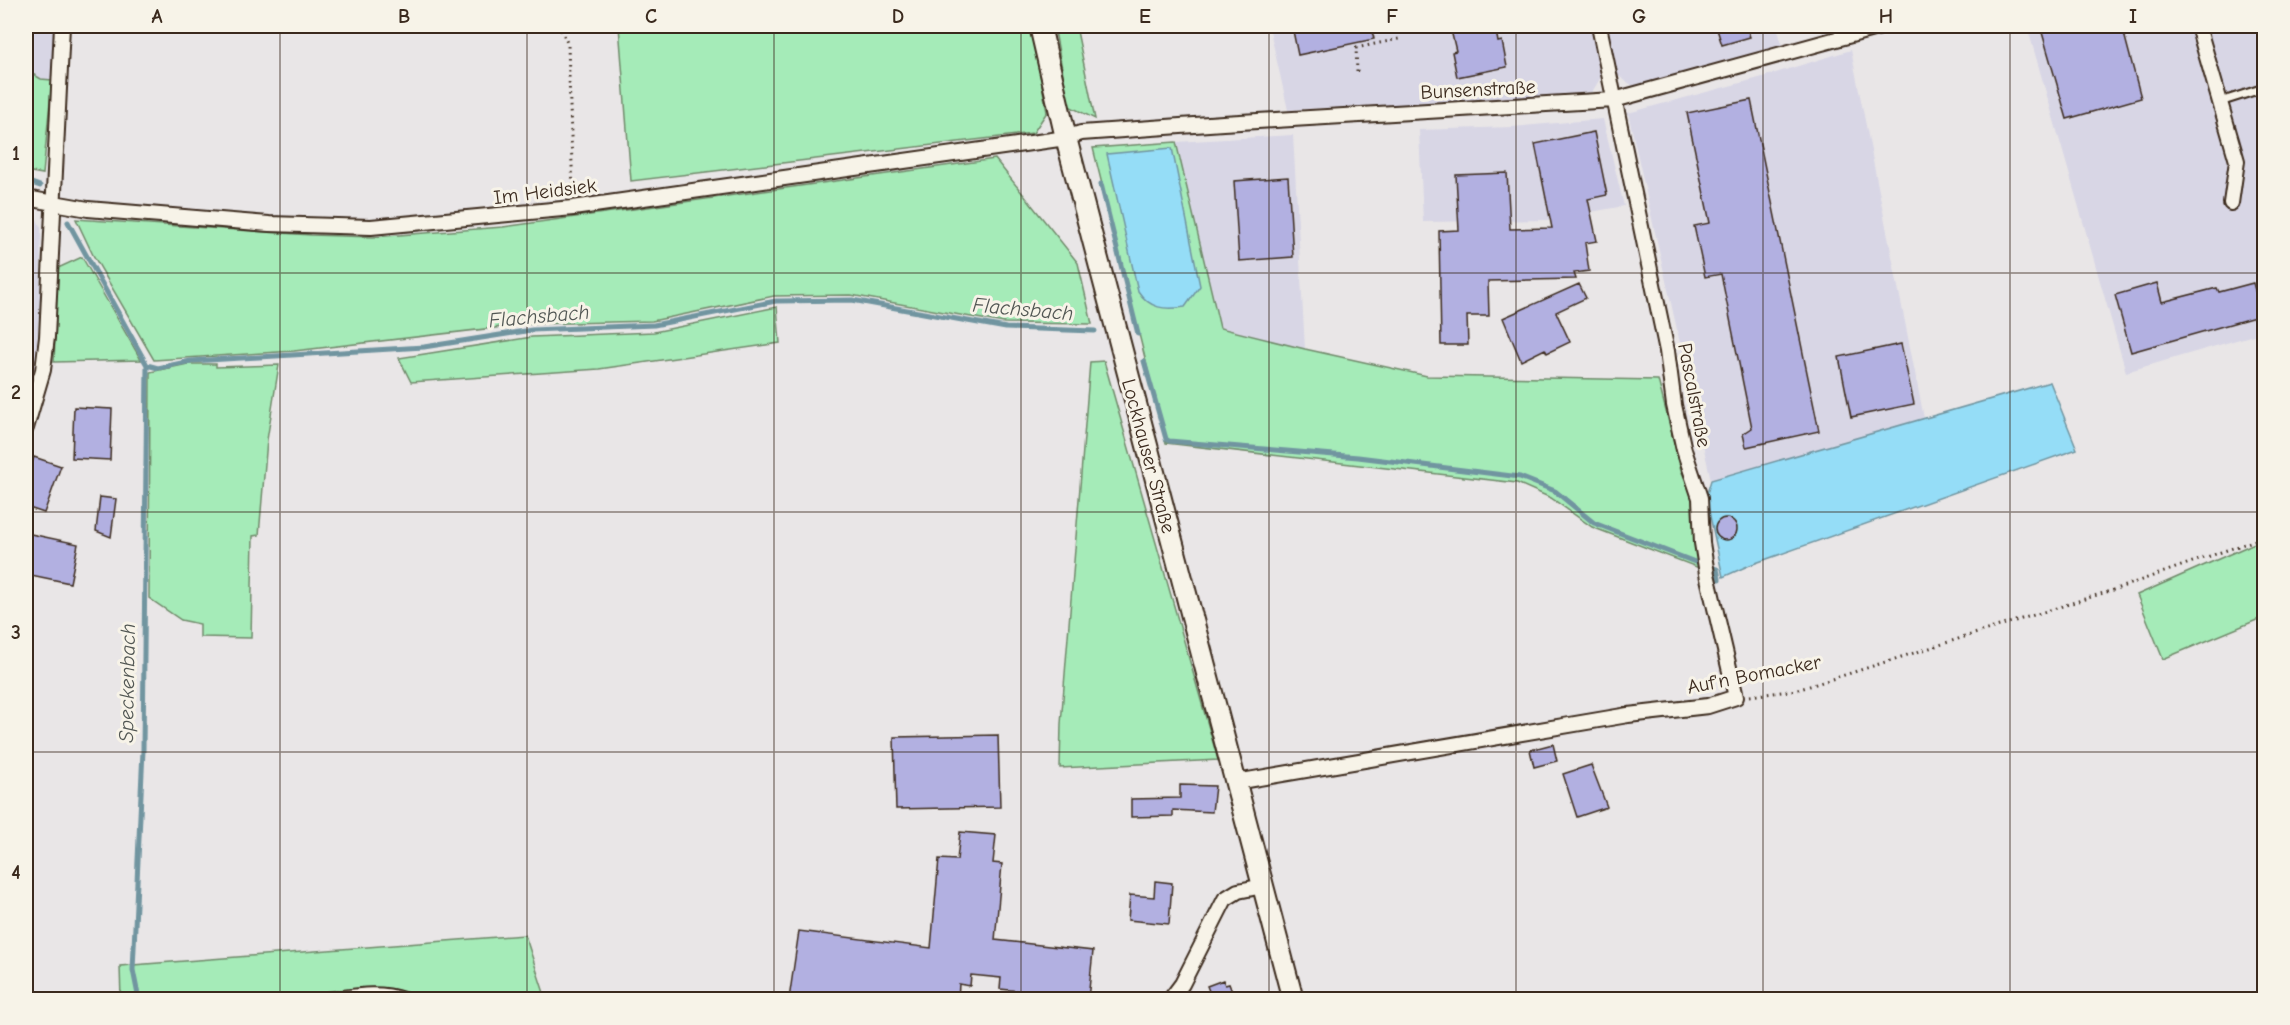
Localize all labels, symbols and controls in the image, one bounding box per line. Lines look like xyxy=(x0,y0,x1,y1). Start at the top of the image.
text: A xyxy=(151,5,163,28)
text: B xyxy=(398,5,410,28)
text: C xyxy=(645,5,657,28)
text: D xyxy=(892,5,904,28)
text: E xyxy=(1139,5,1151,28)
text: F xyxy=(1386,5,1398,28)
text: G xyxy=(1632,5,1646,28)
text: H xyxy=(1879,5,1893,28)
text: I xyxy=(2129,5,2137,28)
street label: Bunsenstraße xyxy=(1420,75,1536,104)
text: 1 xyxy=(12,142,20,165)
street label: Im Heidsiek xyxy=(492,174,598,209)
water label: Flachsbach xyxy=(972,293,1074,325)
water label: Flachsbach xyxy=(488,300,590,332)
street label: Pascalstraße xyxy=(1673,341,1716,449)
street label: Lockhauser Straße xyxy=(1117,376,1180,536)
text: 2 xyxy=(11,381,21,404)
text: 3 xyxy=(11,621,21,644)
water label: Speckenbach xyxy=(114,623,140,743)
street label: Auf'n Bomacker xyxy=(1685,650,1823,699)
text: 4 xyxy=(11,861,21,884)

